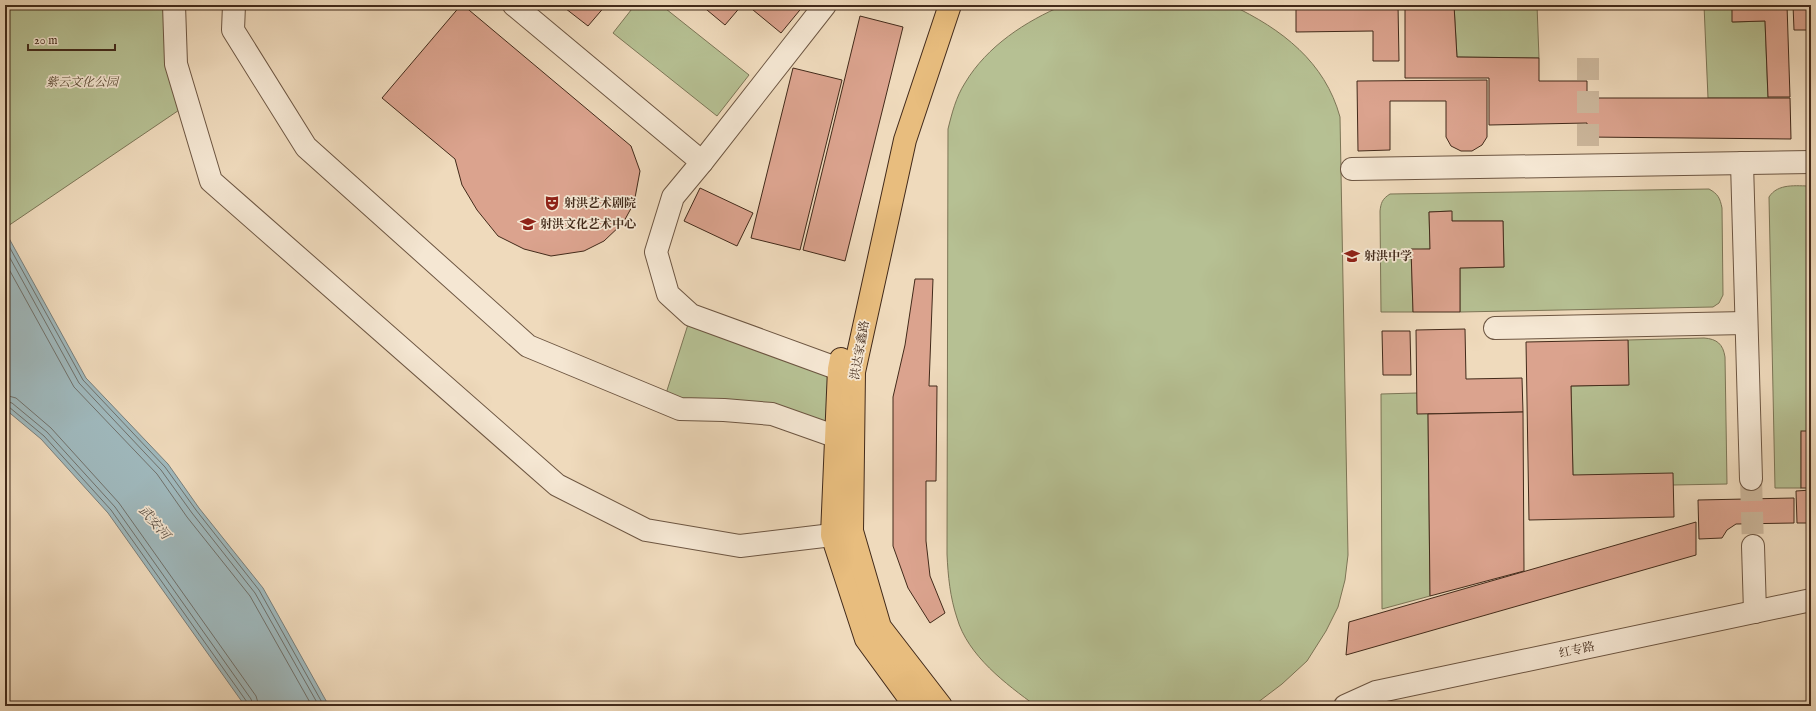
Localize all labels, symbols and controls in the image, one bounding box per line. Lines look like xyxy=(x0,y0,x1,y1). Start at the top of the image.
scale bar xyxy=(28,26,115,52)
text: 20 m xyxy=(34,33,57,48)
park label: 紫云文化公园 xyxy=(46,75,120,90)
theatre icon: 射洪艺术剧院 xyxy=(543,194,561,212)
place label: 射洪艺术剧院 xyxy=(564,196,636,211)
school or university icon: 射洪文化艺术中心 xyxy=(519,215,537,233)
place label: 射洪文化艺术中心 xyxy=(540,217,636,232)
school or university icon: 射洪中学 xyxy=(1343,247,1361,265)
place label: 射洪中学 xyxy=(1364,249,1412,264)
street label: 洪达家鑫路 xyxy=(847,319,873,381)
water label: 武安河 xyxy=(135,503,175,545)
street label: 红专路 xyxy=(1558,639,1596,661)

